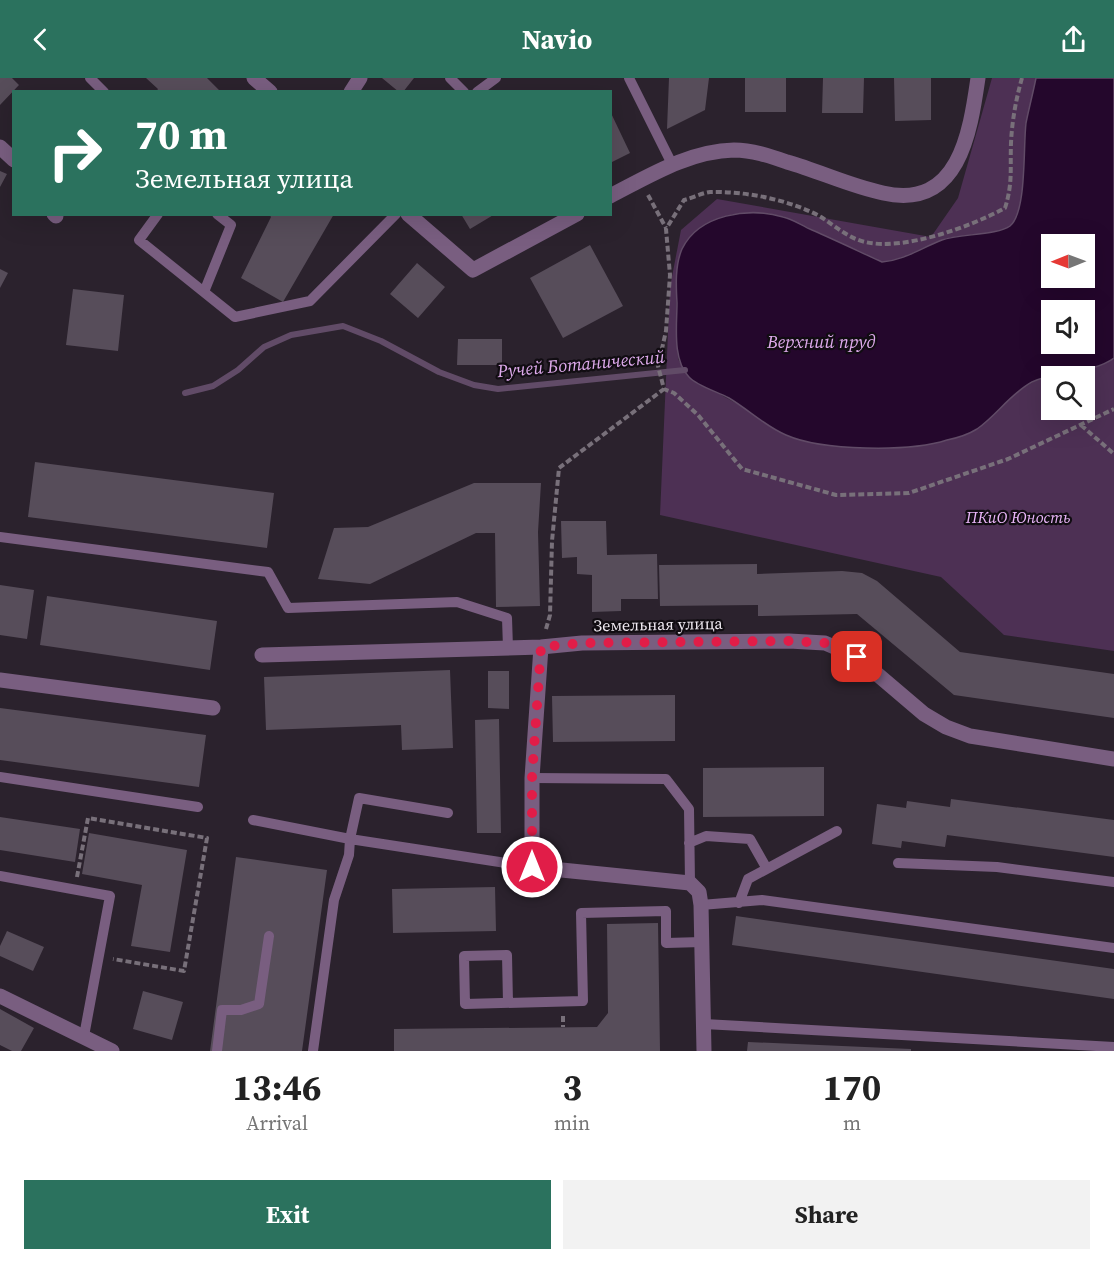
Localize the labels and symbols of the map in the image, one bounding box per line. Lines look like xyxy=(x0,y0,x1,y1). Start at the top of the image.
north arrow xyxy=(1041,234,1095,288)
water label: Верхний пруд xyxy=(766,329,876,354)
water label: Ручей Ботанический xyxy=(495,344,666,383)
park label: ПКиО Юность xyxy=(965,506,1070,528)
street label: Земельная улица xyxy=(593,612,724,636)
pin xyxy=(831,631,882,682)
position arrow xyxy=(500,835,564,899)

